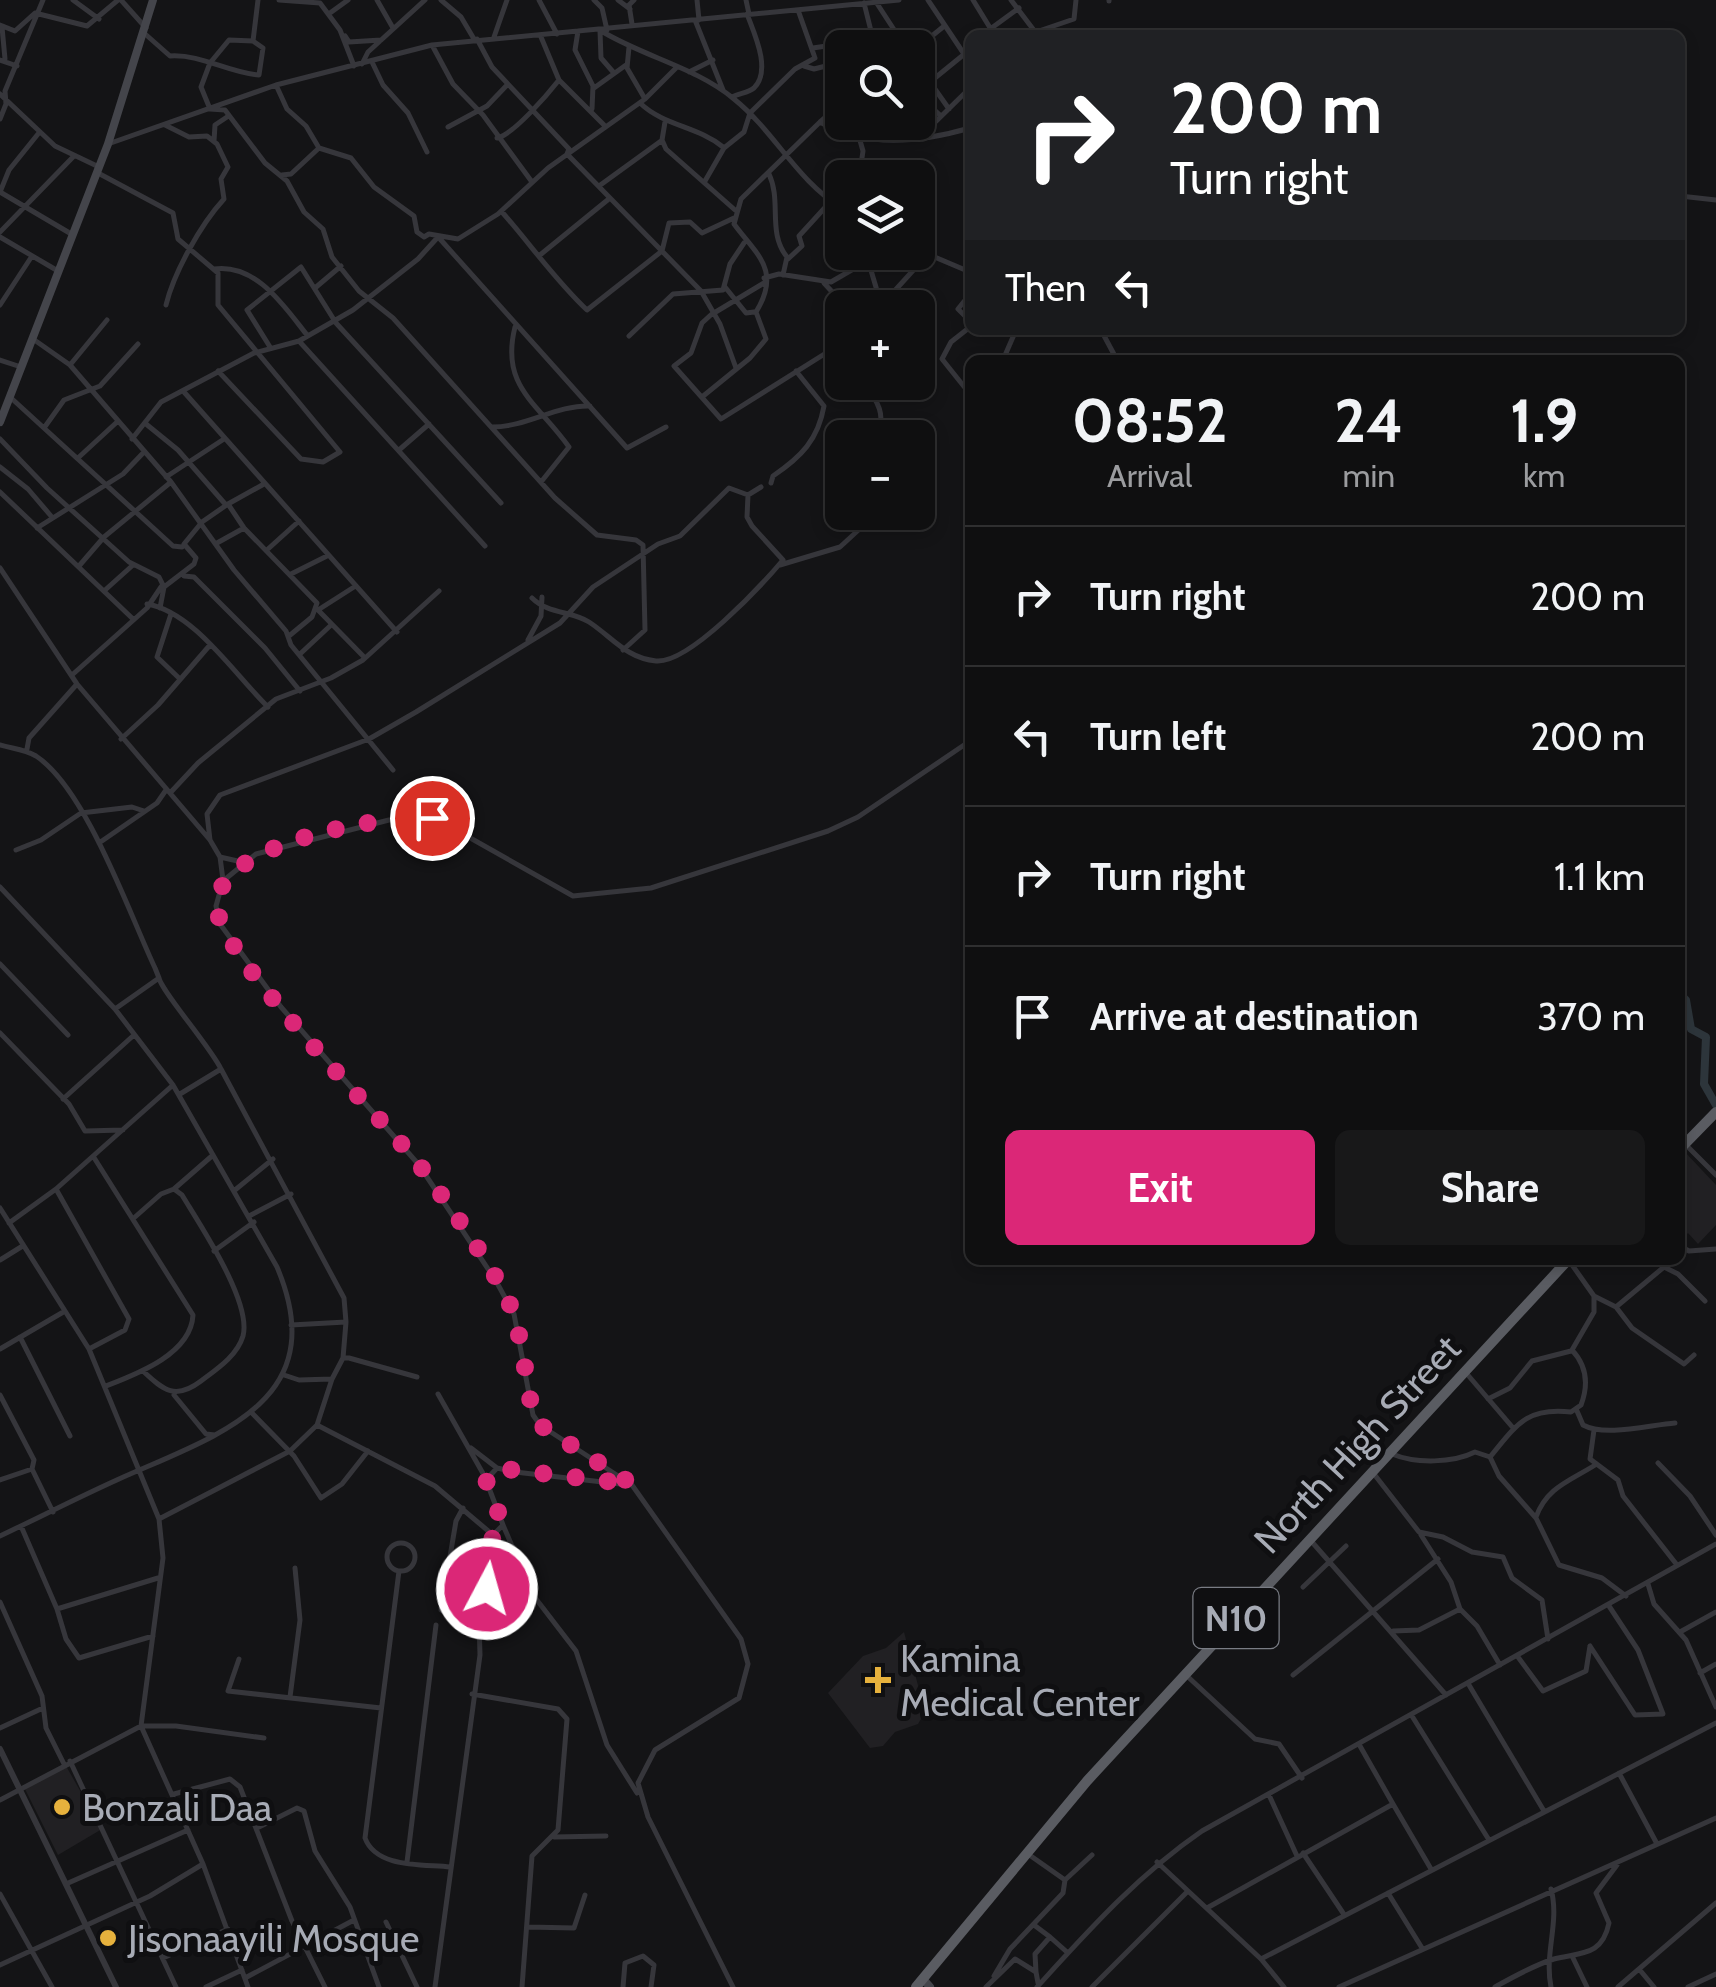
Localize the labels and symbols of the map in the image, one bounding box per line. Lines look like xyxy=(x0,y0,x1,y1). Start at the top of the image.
pin xyxy=(390,776,475,861)
street label: North High Street xyxy=(1244,1325,1470,1563)
position arrow xyxy=(435,1537,539,1641)
road number: N10 xyxy=(1194,1588,1278,1648)
place label: Kamina Medical Center xyxy=(900,1635,1139,1726)
marker: Kamina Medical Center xyxy=(865,1667,891,1693)
place label: Bonzali Daa xyxy=(82,1784,272,1831)
marker: Bonzali Daa xyxy=(51,1796,73,1818)
place label: Jisonaayili Mosque xyxy=(127,1915,419,1962)
marker: Jisonaayili Mosque xyxy=(97,1927,119,1949)

